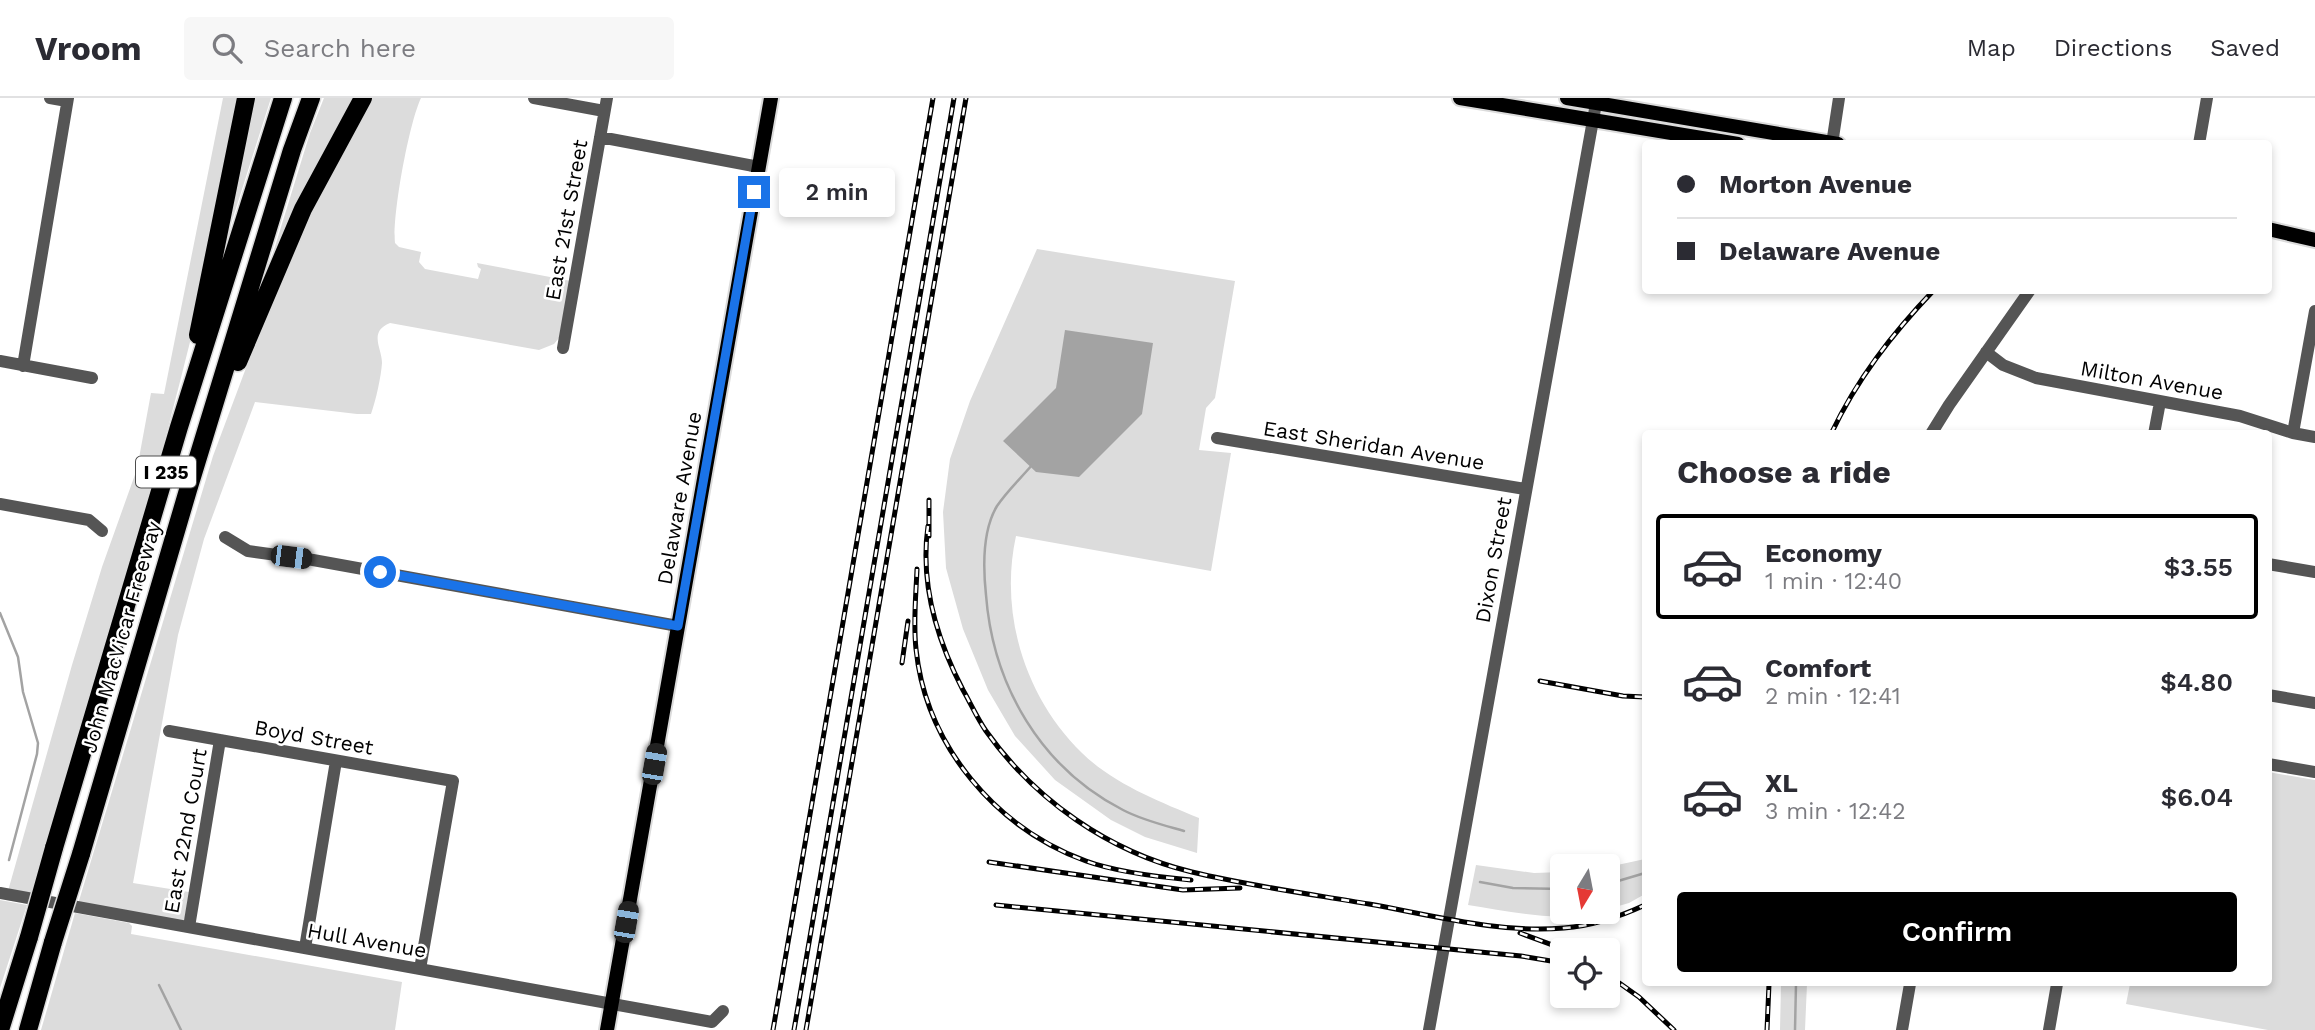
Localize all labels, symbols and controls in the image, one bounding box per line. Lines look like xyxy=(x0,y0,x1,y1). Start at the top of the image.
search box xyxy=(184,17,674,80)
text: Vroom xyxy=(35,29,142,68)
icon: search xyxy=(208,29,246,67)
text: Search here xyxy=(264,33,416,63)
text: Map xyxy=(1967,34,2016,62)
text: Directions xyxy=(2054,34,2172,62)
text: Saved xyxy=(2210,34,2280,62)
street label: East 21st Street xyxy=(540,137,592,302)
callout: 2 min xyxy=(778,168,894,217)
text: Morton Avenue xyxy=(1719,169,1912,199)
route end xyxy=(738,176,770,208)
text: 2 min xyxy=(805,179,869,206)
text: Delaware Avenue xyxy=(1719,236,1940,266)
street label: Milton Avenue xyxy=(2079,355,2225,405)
street label: Delaware Avenue xyxy=(651,409,707,587)
street label: East Sheridan Avenue xyxy=(1262,415,1486,475)
text: Choose a ride xyxy=(1677,453,1891,491)
road number: I 235 xyxy=(136,456,196,488)
street label: Dixon Street xyxy=(1470,495,1516,625)
street label: John MacVicar Freeway xyxy=(76,518,166,756)
icon: car xyxy=(1681,535,1744,598)
text: Economy xyxy=(1765,538,1882,568)
car xyxy=(269,544,314,570)
text: $3.55 xyxy=(2164,552,2233,582)
route start xyxy=(364,556,396,588)
text: 1 min · 12:40 xyxy=(1765,568,1902,595)
icon: car xyxy=(1681,650,1744,713)
text: Comfort xyxy=(1765,653,1871,683)
text: $4.80 xyxy=(2160,667,2233,697)
text: 2 min · 12:41 xyxy=(1765,683,1901,710)
street label: Boyd Street xyxy=(253,714,376,760)
car xyxy=(641,741,668,787)
street label: East 22nd Court xyxy=(158,746,212,915)
icon: car xyxy=(1681,765,1744,828)
text: XL xyxy=(1765,768,1798,798)
text: $6.04 xyxy=(2161,782,2233,812)
text: 3 min · 12:42 xyxy=(1765,798,1906,825)
north arrow xyxy=(1550,854,1620,924)
map controls xyxy=(1550,854,1620,1008)
button: Confirm xyxy=(1677,892,2237,972)
car xyxy=(613,899,640,945)
street label: Hull Avenue xyxy=(305,917,429,963)
button: locate xyxy=(1550,938,1620,1008)

